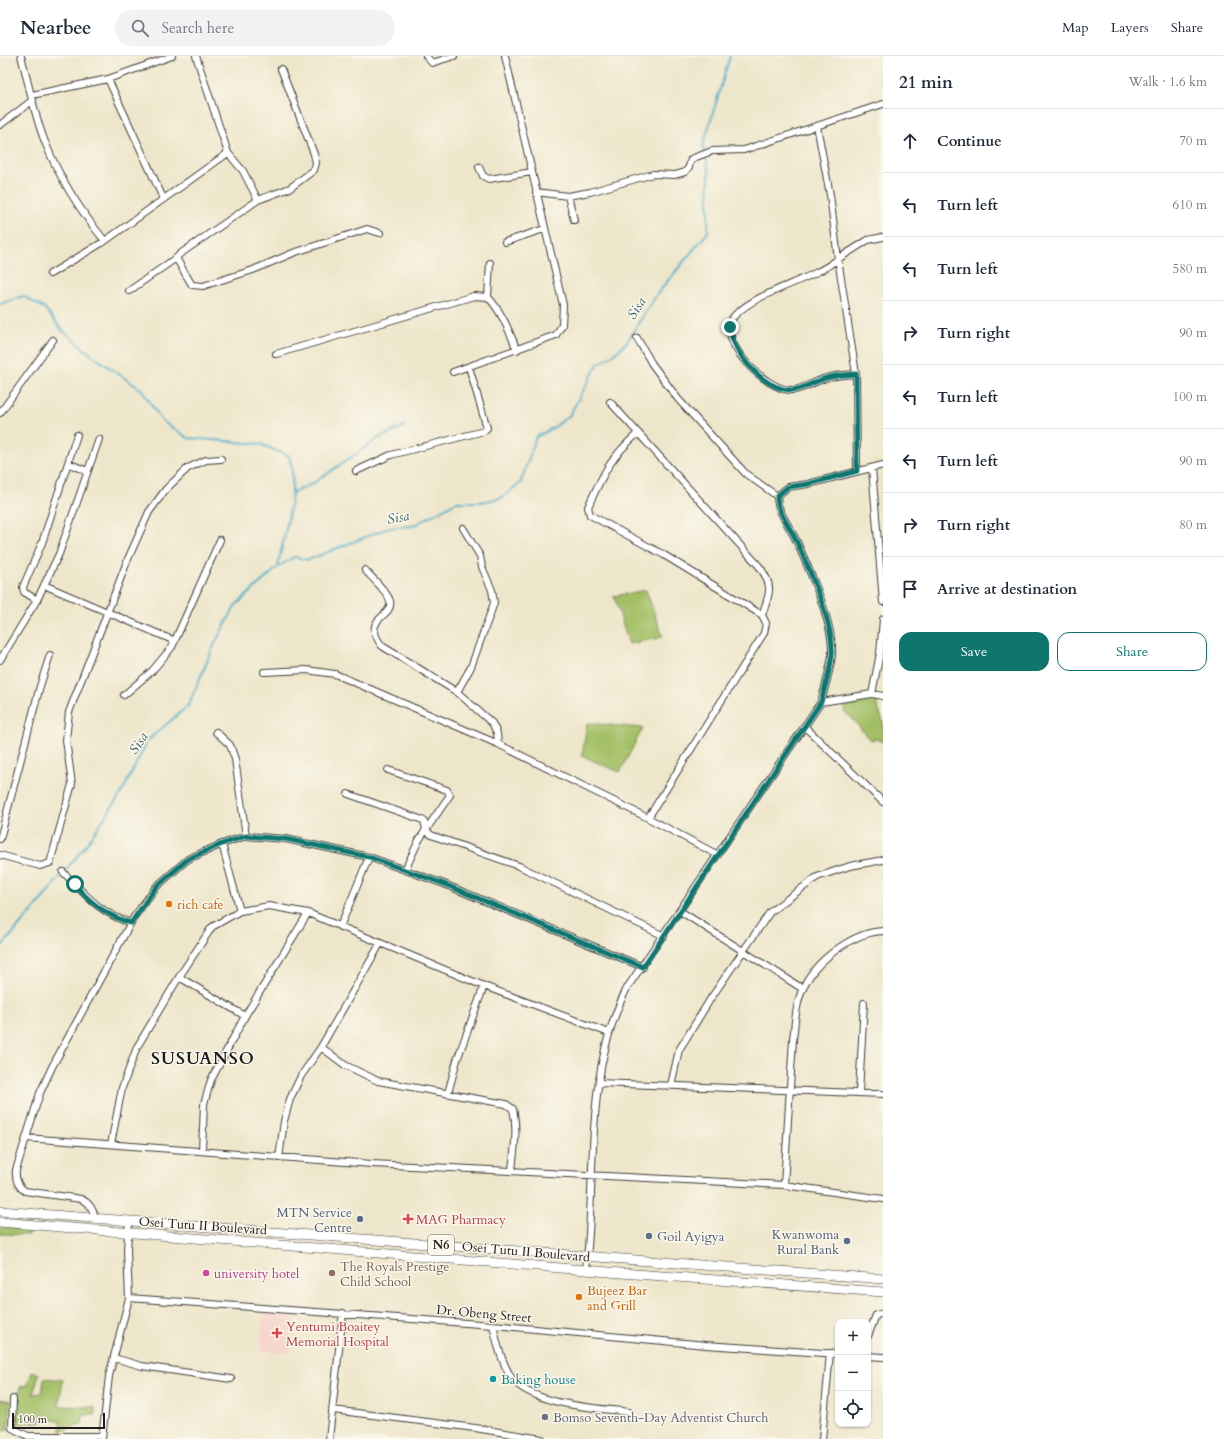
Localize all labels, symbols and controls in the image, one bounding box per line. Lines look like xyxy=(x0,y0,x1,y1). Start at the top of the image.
search box xyxy=(115,10,395,46)
text: Nearbee xyxy=(20,15,91,41)
icon: search xyxy=(129,17,151,39)
text: Search here xyxy=(161,18,234,38)
text: Map xyxy=(1062,18,1089,37)
text: Layers xyxy=(1111,18,1149,37)
text: Share xyxy=(1171,18,1203,37)
text: 21 min xyxy=(899,71,953,94)
text: Walk · 1.6 km xyxy=(1128,73,1207,91)
icon: ahead xyxy=(899,130,921,152)
text: Continue xyxy=(937,131,1002,151)
text: 70 m xyxy=(1179,132,1207,150)
icon: left xyxy=(899,194,921,216)
text: Turn left xyxy=(937,195,998,215)
text: 610 m xyxy=(1173,196,1207,214)
icon: left xyxy=(899,258,921,280)
text: Turn left xyxy=(937,259,998,279)
text: 580 m xyxy=(1173,260,1207,278)
water label: Sisa xyxy=(622,294,650,323)
route end xyxy=(721,318,739,336)
icon: right xyxy=(899,322,921,344)
text: Turn right xyxy=(937,323,1010,343)
text: 90 m xyxy=(1179,324,1207,342)
icon: left xyxy=(899,386,921,408)
text: Turn left xyxy=(937,387,998,407)
text: 100 m xyxy=(1173,388,1207,406)
icon: left xyxy=(899,450,921,472)
text: Turn left xyxy=(937,451,998,471)
text: 90 m xyxy=(1179,452,1207,470)
water label: Sisa xyxy=(385,506,411,529)
icon: right xyxy=(899,514,921,536)
text: Turn right xyxy=(937,515,1010,535)
text: 80 m xyxy=(1179,516,1207,534)
icon: arrive xyxy=(899,578,921,600)
text: Arrive at destination xyxy=(937,579,1077,599)
button: Save xyxy=(899,632,1049,671)
button: Share xyxy=(1057,632,1207,671)
water label: Sisa xyxy=(124,729,153,758)
route start xyxy=(66,875,84,893)
place label: rich cafe xyxy=(177,896,223,914)
marker: rich cafe xyxy=(164,899,174,909)
district label: SUSUANSO xyxy=(151,1047,255,1070)
place label: MTN Service Centre xyxy=(276,1204,352,1237)
place label: MAG Pharmacy xyxy=(416,1211,506,1229)
street label: Osei Tutu II Boulevard xyxy=(138,1213,268,1239)
marker: MTN Service Centre xyxy=(355,1214,365,1224)
marker: MAG Pharmacy xyxy=(403,1214,413,1224)
place label: Kwanwoma Rural Bank xyxy=(772,1226,839,1259)
place label: Goil Ayigya xyxy=(657,1228,725,1246)
marker: Goil Ayigya xyxy=(644,1231,654,1241)
road number: N6 xyxy=(428,1235,454,1255)
marker: Kwanwoma Rural Bank xyxy=(842,1236,852,1246)
street label: Osei Tutu II Boulevard xyxy=(461,1237,591,1267)
place label: The Royals Prestige Child School xyxy=(340,1258,449,1291)
place label: university hotel xyxy=(214,1265,300,1283)
marker: university hotel xyxy=(201,1268,211,1278)
marker: The Royals Prestige Child School xyxy=(327,1268,337,1278)
place label: Bujeez Bar and Grill xyxy=(587,1282,647,1315)
marker: Bujeez Bar and Grill xyxy=(574,1292,584,1302)
street label: Dr. Obeng Street xyxy=(435,1301,532,1327)
place label: Yentumi Boaitey Memorial Hospital xyxy=(286,1318,390,1351)
map controls xyxy=(835,1319,871,1427)
button: + xyxy=(835,1319,871,1355)
marker: Yentumi Boaitey Memorial Hospital xyxy=(271,1327,283,1339)
button: − xyxy=(835,1355,871,1391)
place label: Baking house xyxy=(501,1371,576,1389)
marker: Baking house xyxy=(488,1374,498,1384)
button: locate xyxy=(835,1391,871,1427)
place label: Bomso Seventh-Day Adventist Church xyxy=(553,1409,768,1427)
scale bar xyxy=(12,1411,105,1430)
text: 100 m xyxy=(18,1412,47,1427)
marker: Bomso Seventh-Day Adventist Church xyxy=(540,1412,550,1422)

